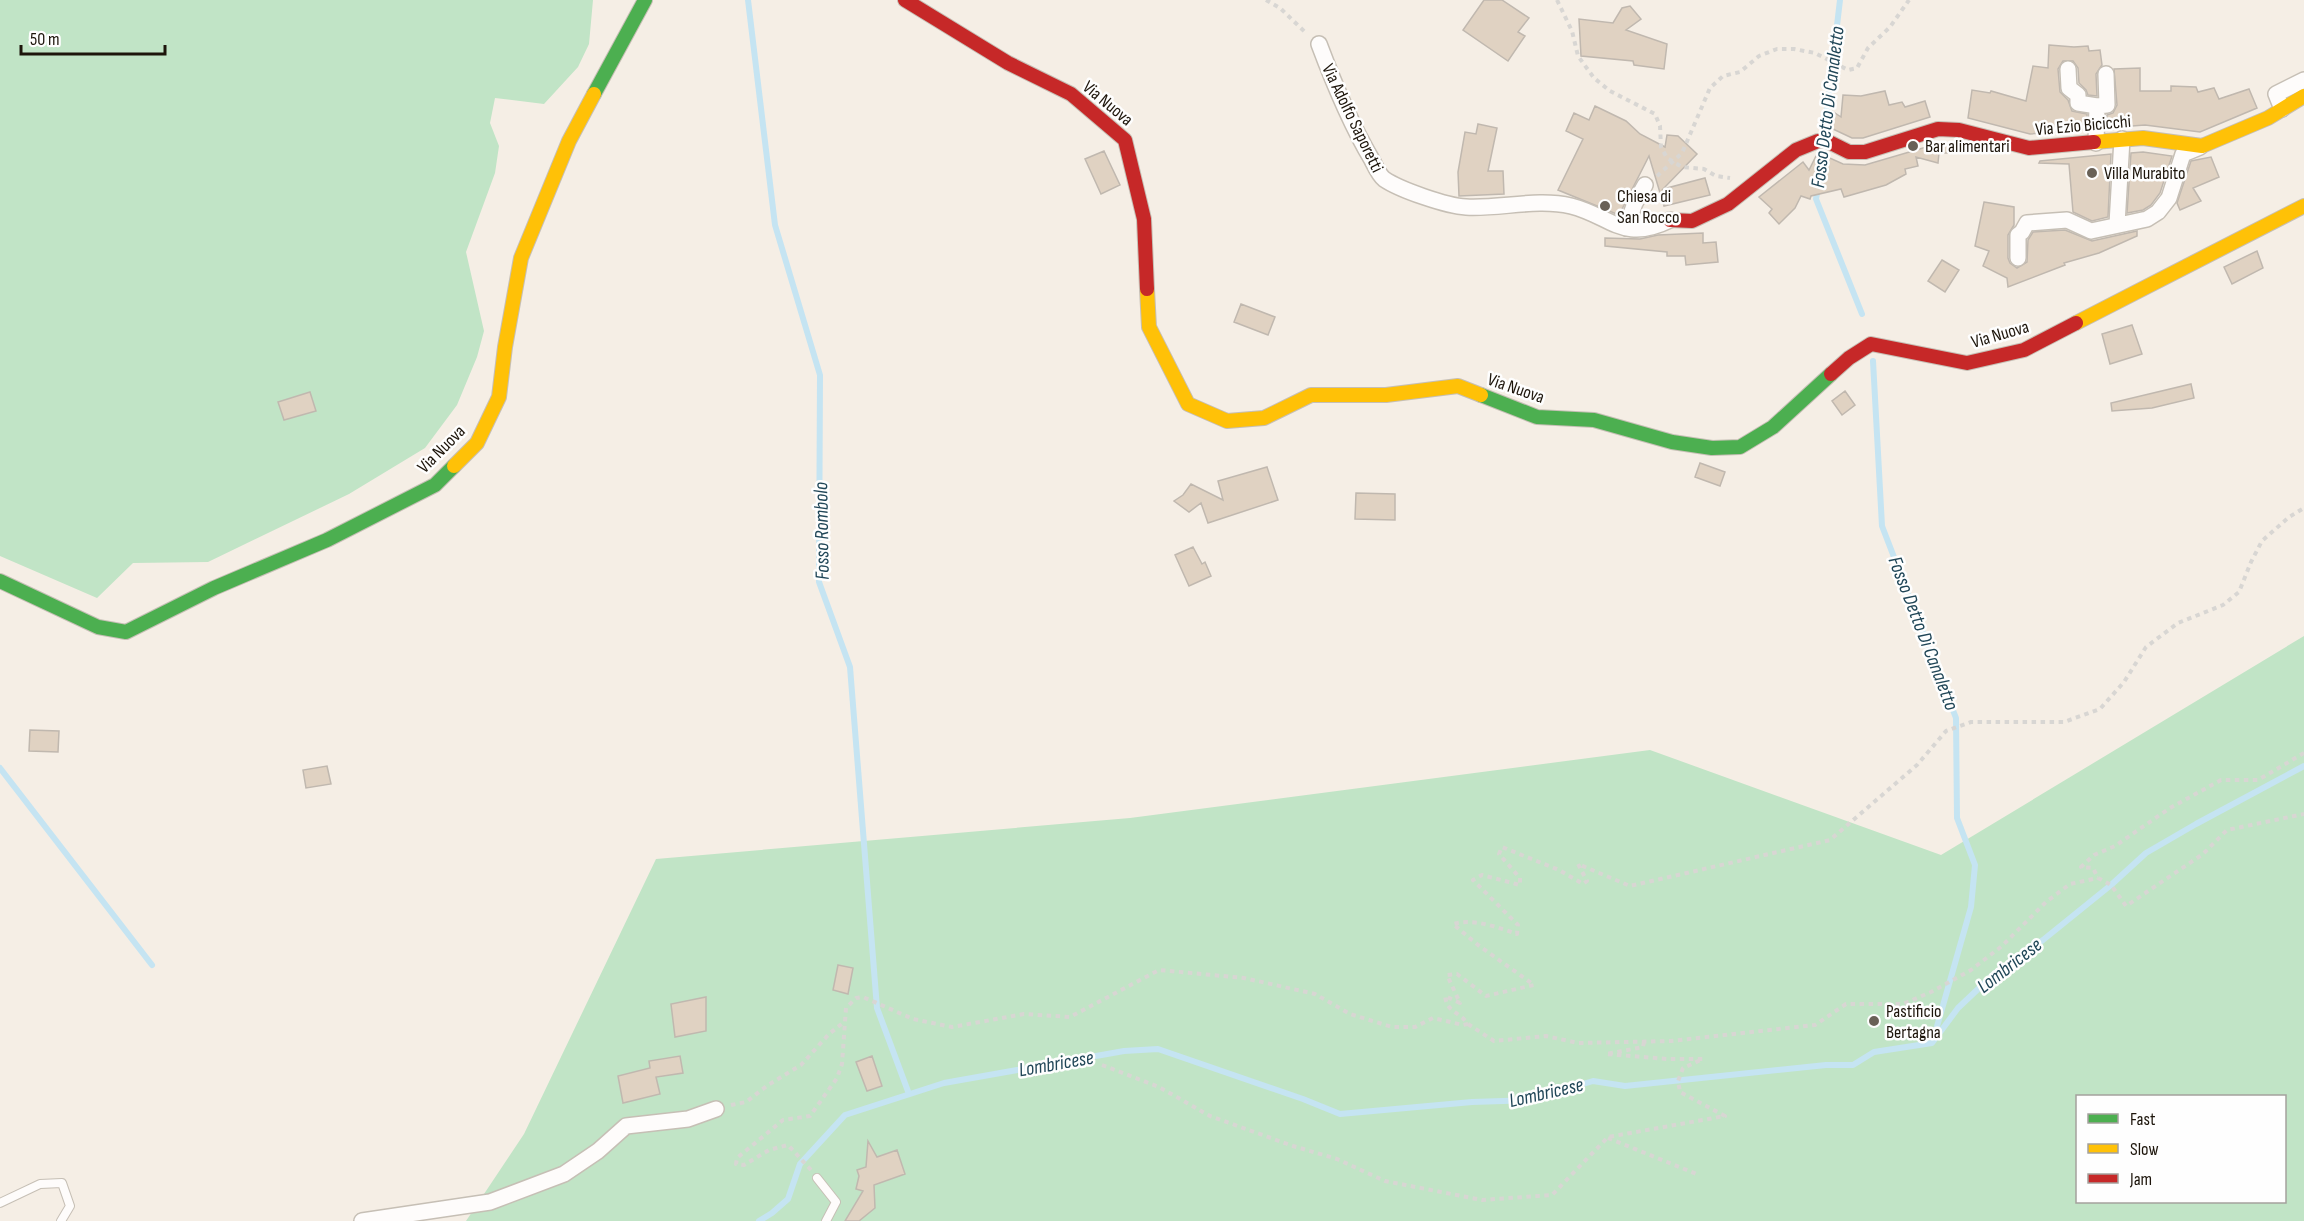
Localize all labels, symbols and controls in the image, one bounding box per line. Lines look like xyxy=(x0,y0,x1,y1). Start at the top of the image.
scale bar xyxy=(21,18,165,56)
water label: Fosso Detto Di Canaletto xyxy=(1806,25,1850,189)
text: 50 m xyxy=(30,29,60,50)
street label: Via Adolfo Saporetti xyxy=(1317,61,1388,176)
street label: Via Nuova xyxy=(1078,76,1137,130)
street label: Via Ezio Bicicchi xyxy=(2034,111,2132,140)
place label: Bar alimentari xyxy=(1925,136,2010,157)
marker: Bar alimentari xyxy=(1906,139,1920,153)
place label: Villa Murabito xyxy=(2104,163,2186,184)
marker: Villa Murabito xyxy=(2085,166,2099,180)
place label: Chiesa di San Rocco xyxy=(1617,186,1680,228)
marker: Chiesa di San Rocco xyxy=(1598,199,1612,213)
street label: Via Nuova xyxy=(1969,316,2031,353)
street label: Via Nuova xyxy=(1485,369,1547,408)
street label: Via Nuova xyxy=(413,421,470,478)
water label: Fosso Rombolo xyxy=(809,482,835,580)
water label: Fosso Detto Di Canaletto xyxy=(1883,553,1963,714)
water label: Lombricese xyxy=(1972,933,2047,998)
place label: Pastificio Bertagna xyxy=(1886,1001,1941,1043)
marker: Pastificio Bertagna xyxy=(1867,1014,1881,1028)
water label: Lombricese xyxy=(1017,1046,1096,1082)
water label: Lombricese xyxy=(1507,1073,1586,1113)
legend xyxy=(2076,1095,2286,1203)
text: Fast xyxy=(2130,1109,2156,1130)
text: Slow xyxy=(2130,1139,2159,1160)
text: Jam xyxy=(2129,1169,2152,1190)

